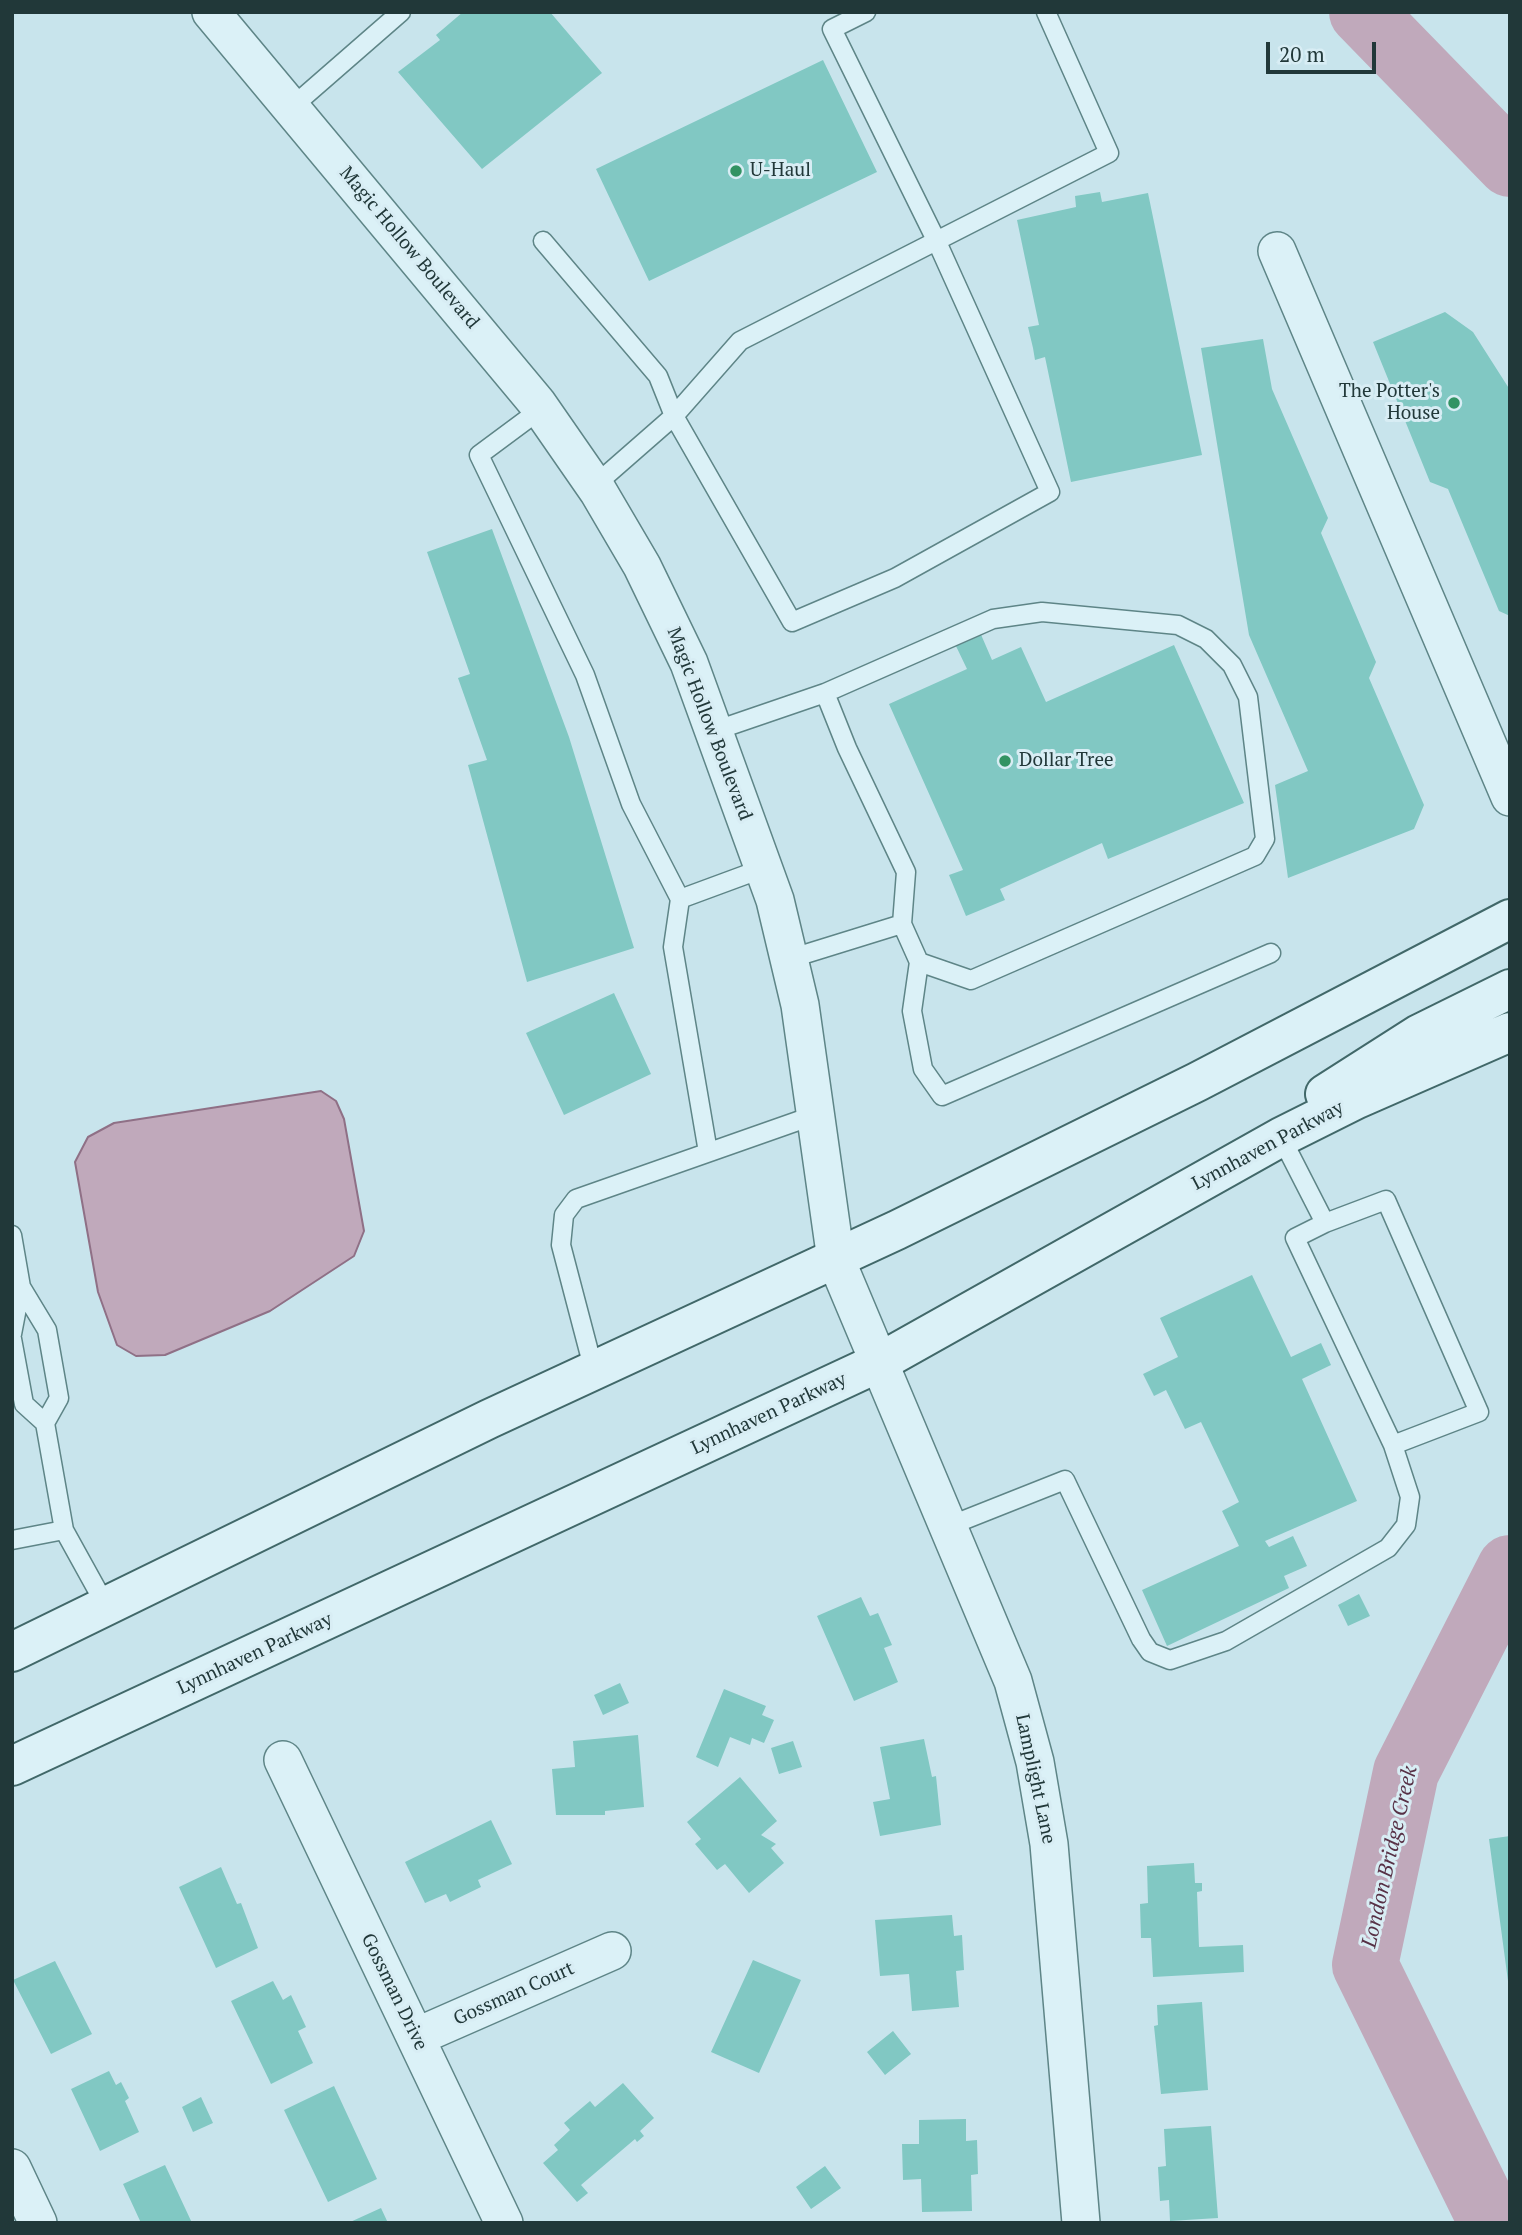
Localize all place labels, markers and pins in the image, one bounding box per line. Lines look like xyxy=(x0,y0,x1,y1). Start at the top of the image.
place label: U-Haul xyxy=(750,160,811,182)
marker: U-Haul xyxy=(728,163,744,179)
place label: The Potter's House xyxy=(1339,381,1440,425)
marker: The Potter's House xyxy=(1446,395,1462,411)
place label: Dollar Tree xyxy=(1019,750,1114,772)
marker: Dollar Tree xyxy=(997,753,1013,769)

